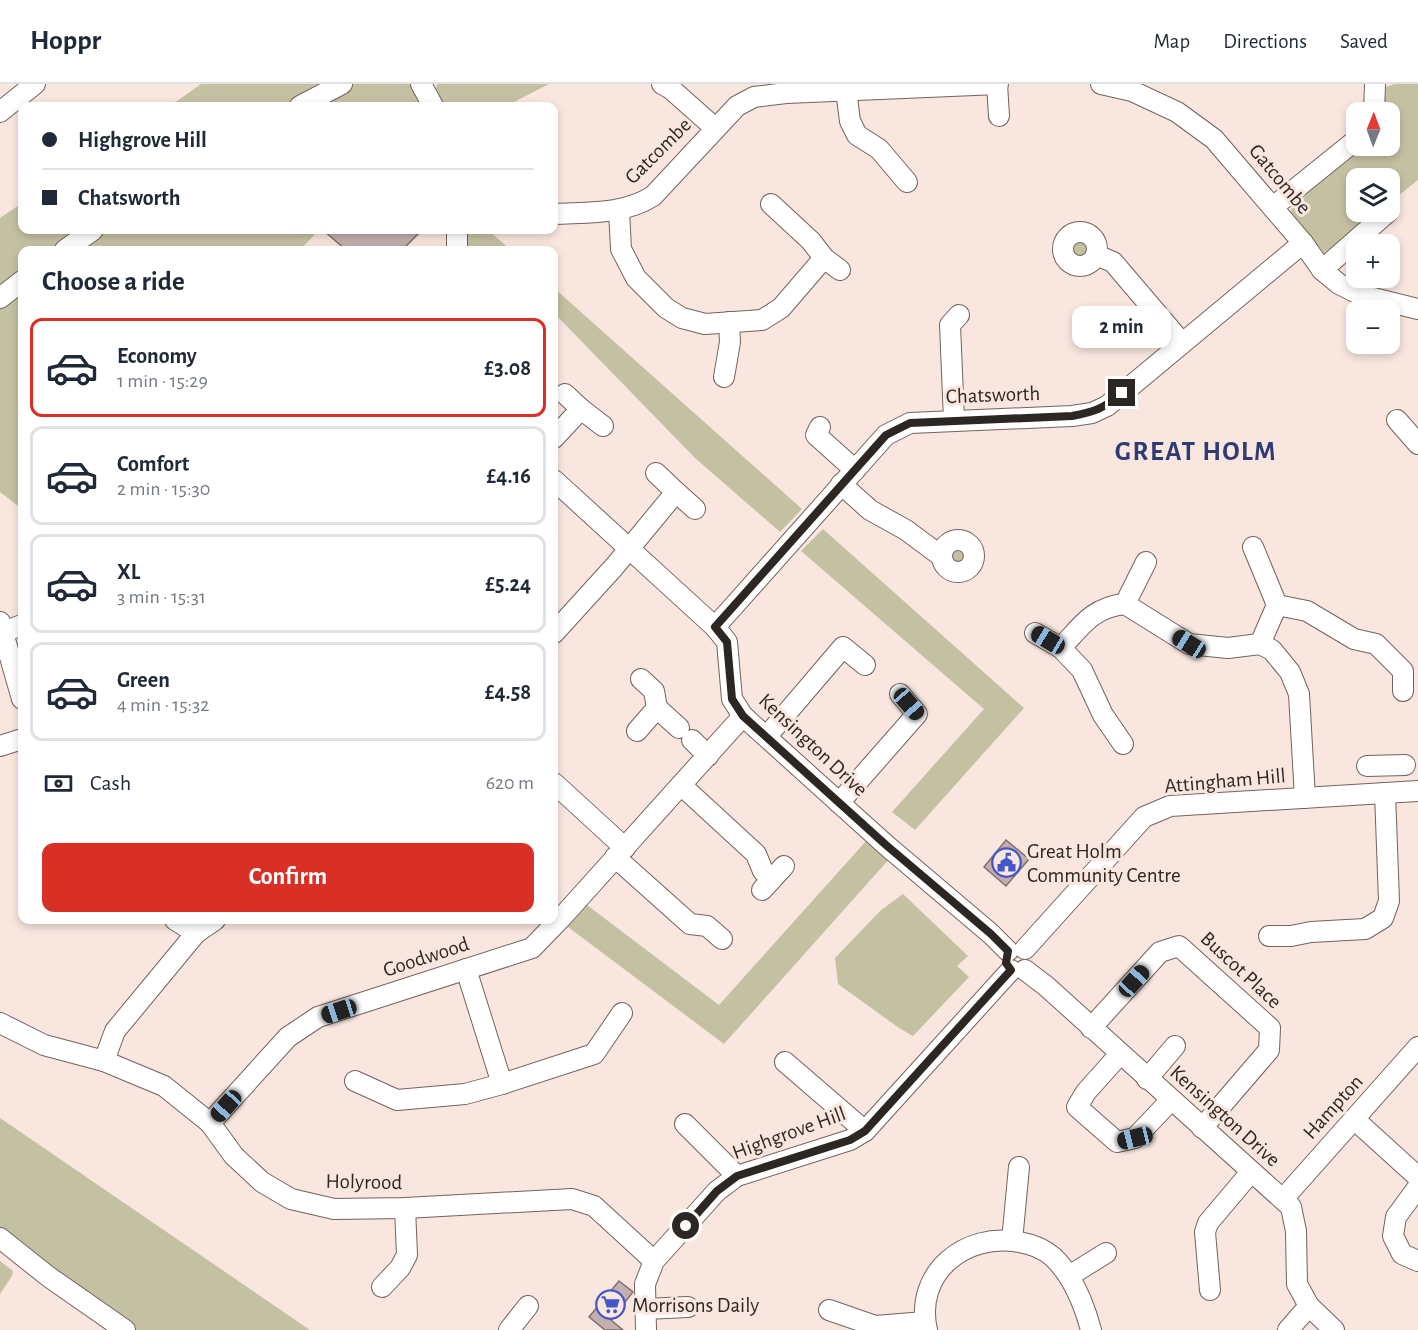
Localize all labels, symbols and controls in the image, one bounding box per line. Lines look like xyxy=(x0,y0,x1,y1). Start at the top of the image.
text: Hoppr xyxy=(30,27,101,55)
text: Map xyxy=(1154,31,1190,52)
text: Directions xyxy=(1223,31,1307,52)
text: Saved xyxy=(1340,31,1388,52)
north arrow xyxy=(1346,102,1400,156)
map controls xyxy=(1346,102,1400,354)
street label: Gatcombe xyxy=(621,114,695,188)
text: Highgrove Hill xyxy=(78,129,207,151)
street label: Gatcombe xyxy=(1245,140,1315,218)
button: layers xyxy=(1346,168,1400,222)
text: Chatsworth xyxy=(78,187,180,209)
button: + xyxy=(1346,234,1400,288)
text: Choose a ride xyxy=(42,268,185,295)
button: − xyxy=(1346,300,1400,354)
callout: 2 min xyxy=(1072,306,1172,348)
text: 2 min xyxy=(1099,317,1144,337)
icon: car xyxy=(45,341,99,395)
text: Economy xyxy=(117,345,197,367)
text: £3.08 xyxy=(484,357,531,379)
text: 1 min · 15:29 xyxy=(117,371,208,391)
route end xyxy=(1108,379,1135,406)
street label: Chatsworth xyxy=(945,383,1041,407)
district label: GREAT HOLM xyxy=(1115,438,1277,465)
icon: car xyxy=(45,449,99,503)
text: Comfort xyxy=(117,453,189,475)
text: £4.16 xyxy=(487,465,531,487)
text: 2 min · 15:30 xyxy=(117,479,210,499)
icon: car xyxy=(45,557,99,611)
text: XL xyxy=(117,561,140,583)
text: £5.24 xyxy=(485,573,531,595)
text: 3 min · 15:31 xyxy=(117,587,206,607)
car xyxy=(1028,623,1068,657)
car xyxy=(1169,627,1209,661)
icon: car xyxy=(45,665,99,719)
text: Green xyxy=(117,669,170,691)
text: £4.58 xyxy=(485,681,531,703)
car xyxy=(890,685,928,723)
street label: Kensington Drive xyxy=(755,690,871,800)
text: 4 min · 15:32 xyxy=(117,695,209,715)
street label: Attingham Hill xyxy=(1163,765,1287,797)
icon: cash xyxy=(42,767,75,800)
text: Cash xyxy=(90,772,131,794)
text: 620 m xyxy=(486,773,534,793)
place label: Great Holm Community Centre xyxy=(1027,841,1181,886)
button: Confirm xyxy=(42,843,534,912)
public building icon: Great Holm Community Centre xyxy=(990,847,1022,879)
street label: Buscot Place xyxy=(1197,928,1285,1012)
street label: Goodwood xyxy=(380,933,472,981)
car xyxy=(1115,962,1153,1000)
car xyxy=(319,997,359,1025)
street label: Kensington Drive xyxy=(1166,1061,1284,1171)
street label: Hampton xyxy=(1299,1071,1367,1143)
car xyxy=(207,1087,245,1125)
street label: Highgrove Hill xyxy=(729,1103,849,1163)
car xyxy=(1115,1125,1155,1151)
street label: Holyrood xyxy=(325,1171,403,1193)
route start xyxy=(672,1212,699,1239)
supermarket icon: Morrisons Daily xyxy=(595,1289,627,1321)
place label: Morrisons Daily xyxy=(632,1295,759,1316)

